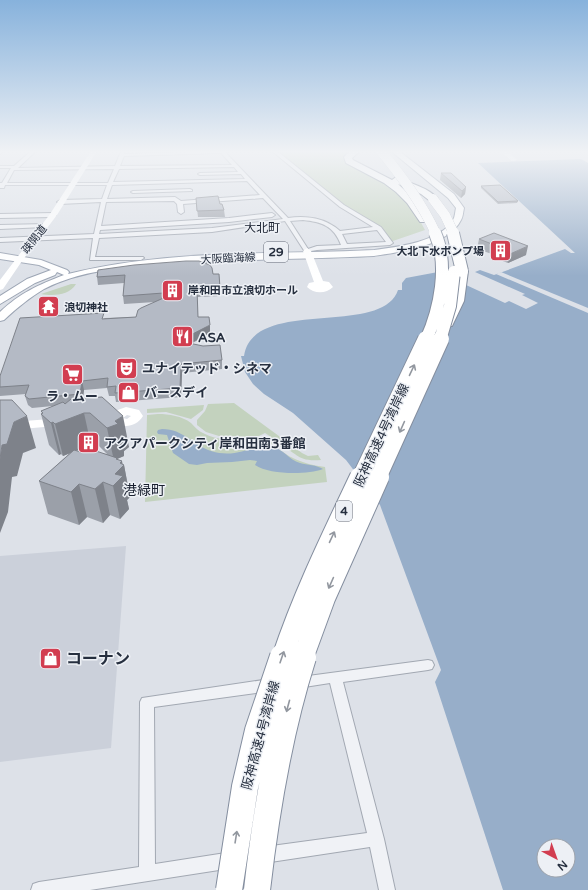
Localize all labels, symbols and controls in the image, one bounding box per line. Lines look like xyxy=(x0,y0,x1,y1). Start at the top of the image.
district label: 大北町 xyxy=(244,221,280,235)
street label: 疎開道 xyxy=(19,222,50,256)
building icon: 大北下水ポンプ場 xyxy=(487,238,513,264)
road number: 29 xyxy=(264,242,288,262)
place label: 大北下水ポンプ場 xyxy=(396,245,484,258)
street label: 大阪臨海線 xyxy=(200,251,256,266)
building icon: 岸和田市立浪切ホール xyxy=(160,277,186,303)
place label: 岸和田市立浪切ホール xyxy=(188,284,298,297)
temple icon: 浪切神社 xyxy=(36,294,62,320)
place label: 浪切神社 xyxy=(64,301,108,314)
restaurant icon: ASA xyxy=(169,324,195,350)
place label: ASA xyxy=(198,330,226,346)
theatre icon: ユナイテッド・シネマ xyxy=(113,355,139,381)
supermarket icon: ラ・ムー xyxy=(59,361,85,387)
place label: ユナイテッド・シネマ xyxy=(142,361,272,377)
one-way arrow xyxy=(409,364,416,376)
shop icon: バースデイ xyxy=(116,379,142,405)
street label: 阪神高速4号湾岸線 xyxy=(351,381,413,490)
place label: バースデイ xyxy=(144,385,208,401)
place label: ラ・ムー xyxy=(46,389,98,405)
one-way arrow xyxy=(398,420,405,432)
building icon: アクアパークシティ岸和田南3番館 xyxy=(75,430,101,456)
place label: アクアパークシティ岸和田南3番館 xyxy=(104,436,305,452)
district label: 港緑町 xyxy=(123,482,165,499)
road number: 4 xyxy=(336,501,352,521)
one-way arrow xyxy=(329,532,336,544)
one-way arrow xyxy=(327,577,334,589)
shop icon: コーナン xyxy=(37,645,63,671)
place label: コーナン xyxy=(66,649,130,669)
one-way arrow xyxy=(278,652,286,664)
street label: 阪神高速4号湾岸線 xyxy=(239,679,283,792)
one-way arrow xyxy=(284,699,291,712)
one-way arrow xyxy=(233,831,241,844)
north arrow xyxy=(536,838,576,878)
text: N xyxy=(555,857,570,873)

